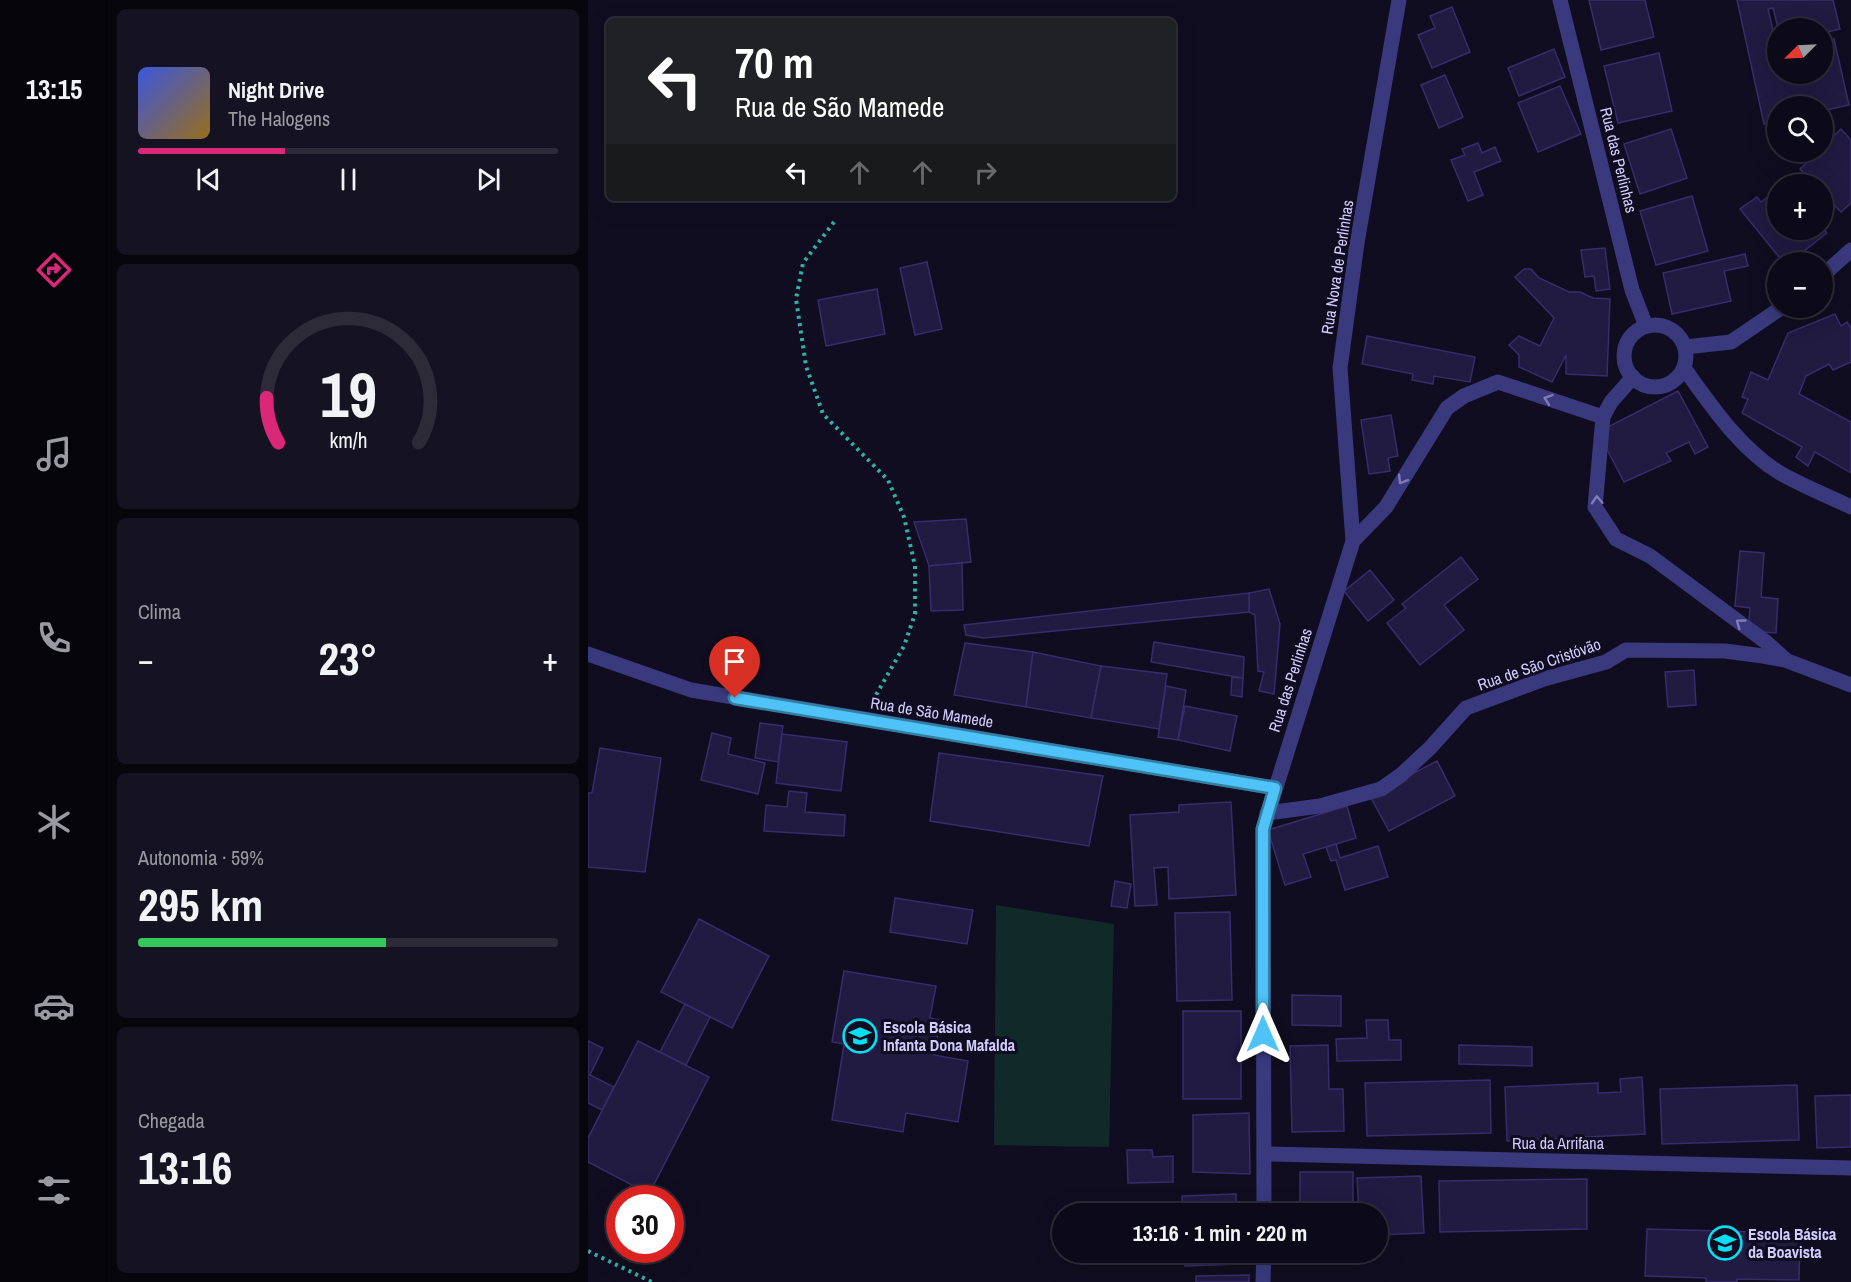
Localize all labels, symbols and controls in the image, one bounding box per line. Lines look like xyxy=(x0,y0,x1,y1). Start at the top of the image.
north arrow xyxy=(1767,18,1833,84)
map controls xyxy=(1767,18,1833,318)
text: 70 m xyxy=(735,35,814,91)
icon: left xyxy=(636,42,714,120)
text: 13:15 xyxy=(26,71,82,107)
text: Night Drive xyxy=(228,75,324,105)
text: Rua de São Mamede xyxy=(735,89,944,125)
button: search xyxy=(1767,96,1833,162)
text: The Halogens xyxy=(228,105,330,132)
street label: Rua das Perlinhas xyxy=(1595,105,1643,215)
icon: left xyxy=(780,156,813,189)
icon: ahead xyxy=(843,156,876,189)
icon: ahead xyxy=(906,156,939,189)
icon: right xyxy=(969,156,1002,189)
icon: previous xyxy=(192,163,225,196)
icon: pause xyxy=(332,163,365,196)
icon: next xyxy=(472,163,505,196)
button: + xyxy=(1767,174,1833,240)
street label: Rua Nova de Perlinhas xyxy=(1316,198,1358,336)
icon: directions xyxy=(33,249,75,291)
button: − xyxy=(1767,252,1833,318)
text: 19 xyxy=(320,353,376,437)
one-way arrow xyxy=(1543,393,1554,406)
text: km/h xyxy=(329,427,367,456)
icon: music xyxy=(33,433,75,475)
one-way arrow xyxy=(1398,474,1410,484)
one-way arrow xyxy=(1590,495,1603,504)
text: Clima xyxy=(138,598,181,625)
icon: phone xyxy=(33,617,75,659)
one-way arrow xyxy=(1736,619,1747,630)
street label: Rua das Perlinhas xyxy=(1263,625,1317,735)
text: 23° xyxy=(318,628,378,689)
street label: Rua de São Cristóvão xyxy=(1474,633,1604,695)
pin xyxy=(709,636,760,698)
text: − xyxy=(138,637,154,681)
text: + xyxy=(542,637,558,681)
icon: arrive xyxy=(718,645,751,678)
street label: Rua de São Mamede xyxy=(869,691,995,733)
icon: climate xyxy=(33,801,75,843)
text: Autonomia · 59% xyxy=(138,844,264,871)
text: 295 km xyxy=(138,874,263,935)
icon: car xyxy=(33,985,75,1027)
position arrow xyxy=(1231,1002,1295,1066)
place label: Escola Básica Infanta Dona Mafalda xyxy=(883,1016,1016,1056)
school or university icon: Escola Básica Infanta Dona Mafalda xyxy=(842,1018,878,1054)
text: Chegada xyxy=(138,1107,205,1134)
street label: Rua da Arrifana xyxy=(1512,1132,1605,1154)
text: 13:16 xyxy=(138,1137,232,1198)
icon: filters xyxy=(33,1169,75,1211)
speed limit sign: 30 xyxy=(606,1185,684,1263)
text: 13:16 · 1 min · 220 m xyxy=(1133,1218,1307,1248)
place label: Escola Básica da Boavista xyxy=(1748,1223,1837,1263)
school or university icon: Escola Básica da Boavista xyxy=(1707,1225,1743,1261)

